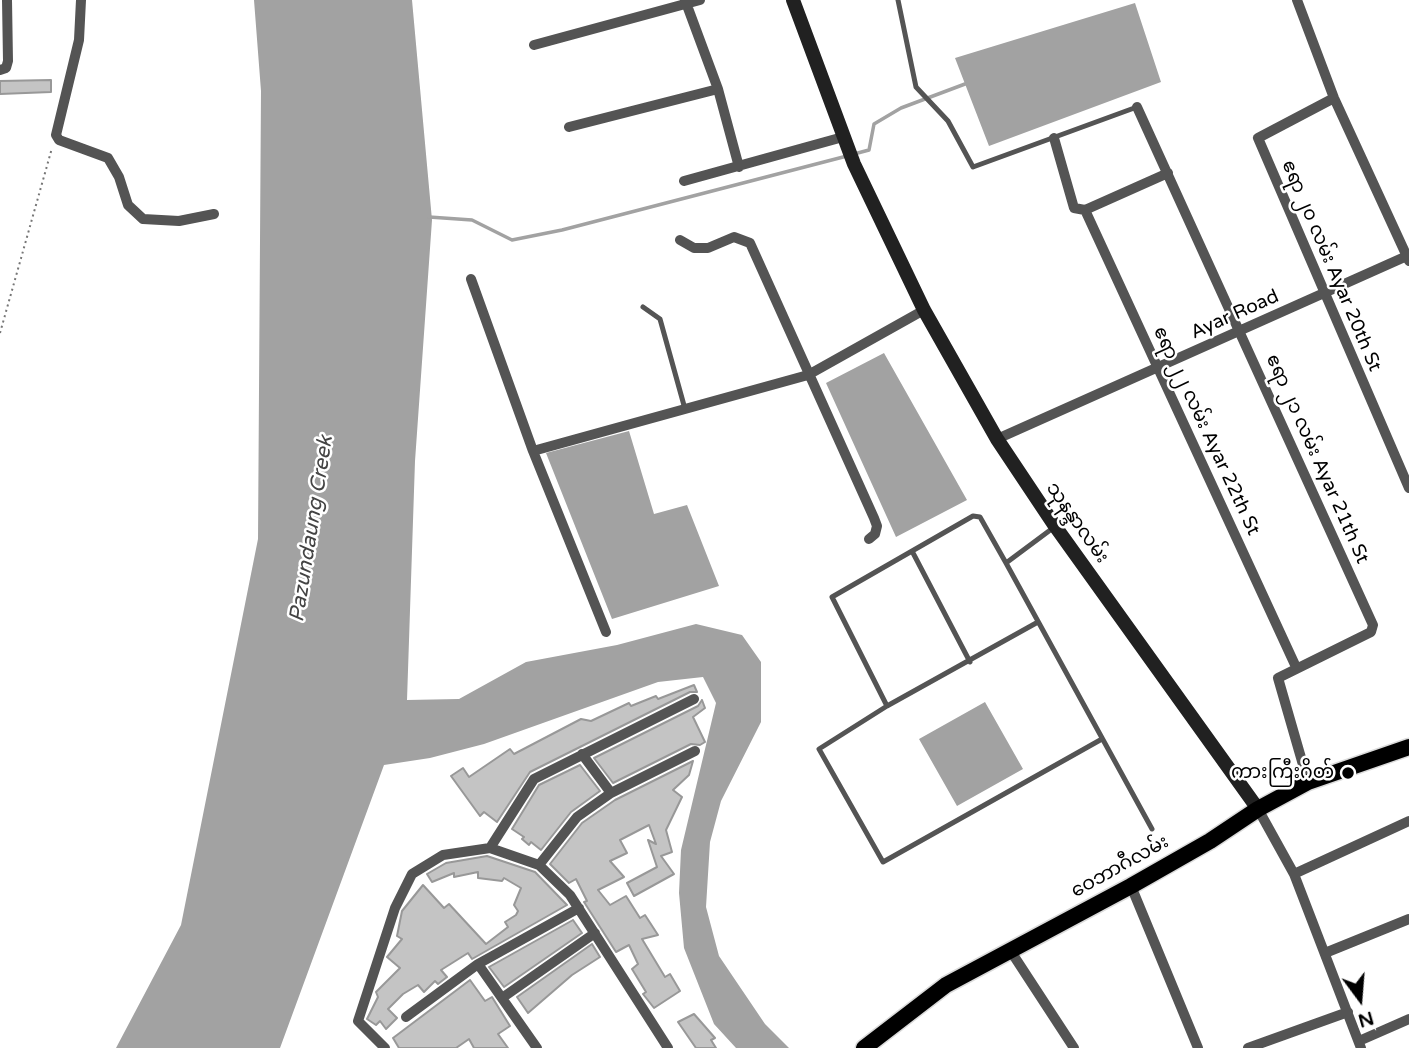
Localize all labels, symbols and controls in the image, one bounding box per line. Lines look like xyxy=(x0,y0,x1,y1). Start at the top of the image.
street label: ဧရာ ၂၀ လမ်း Ayar 20th St xyxy=(1276,157,1386,375)
street label: Ayar Road xyxy=(1187,285,1283,345)
street label: ဧရာ ၂၂ လမ်း Ayar 22th St xyxy=(1148,323,1264,539)
street label: ဧရာ ၂၁ လမ်း Ayar 21th St xyxy=(1260,351,1374,567)
water label: Pazundaung Creek xyxy=(285,434,339,624)
street label: သုနန္ဒာလမ်း xyxy=(1041,478,1113,568)
place label: ကားကြီးဂိတ် xyxy=(1231,762,1334,784)
marker: ကားကြီးဂိတ် xyxy=(1340,765,1356,781)
street label: ဝေဘာဂီလမ်း xyxy=(1067,831,1173,903)
north arrow xyxy=(1325,964,1395,1034)
text: N xyxy=(1355,1007,1376,1032)

